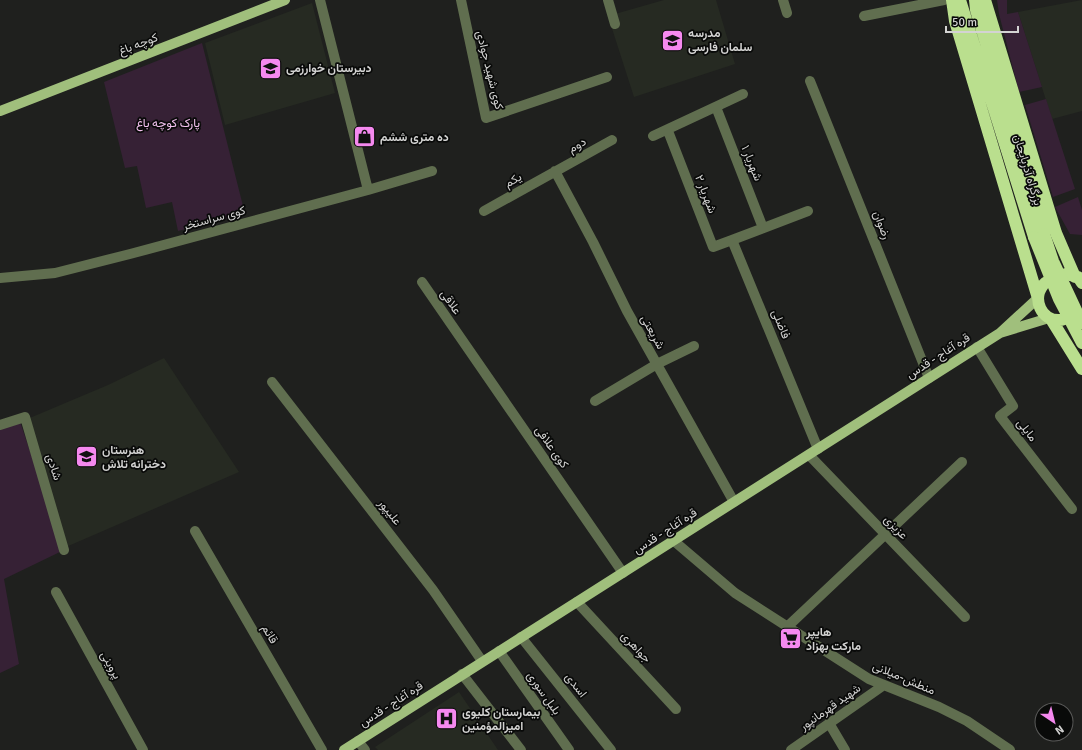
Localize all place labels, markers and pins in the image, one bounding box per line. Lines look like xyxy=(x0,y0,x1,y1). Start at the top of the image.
place label: مدرسه سلمان فارسی xyxy=(688,26,753,55)
school or university icon: مدرسه سلمان فارسی xyxy=(659,27,685,53)
school or university icon: دبیرستان خوارزمی xyxy=(257,55,283,81)
place label: دبیرستان خوارزمی xyxy=(286,61,372,76)
shop icon: ده متری ششم xyxy=(351,124,377,150)
place label: ده متری ششم xyxy=(380,130,449,145)
place label: هنرستان دخترانه تلاش xyxy=(102,443,166,472)
school or university icon: هنرستان دخترانه تلاش xyxy=(74,444,100,470)
place label: هایپر مارکت بهزاد xyxy=(805,625,862,654)
supermarket icon: هایپر مارکت بهزاد xyxy=(777,626,803,652)
place label: بیمارستان کلیوی امیرالمؤمنین xyxy=(462,705,541,734)
hospital icon: بیمارستان کلیوی امیرالمؤمنین xyxy=(434,706,460,732)

